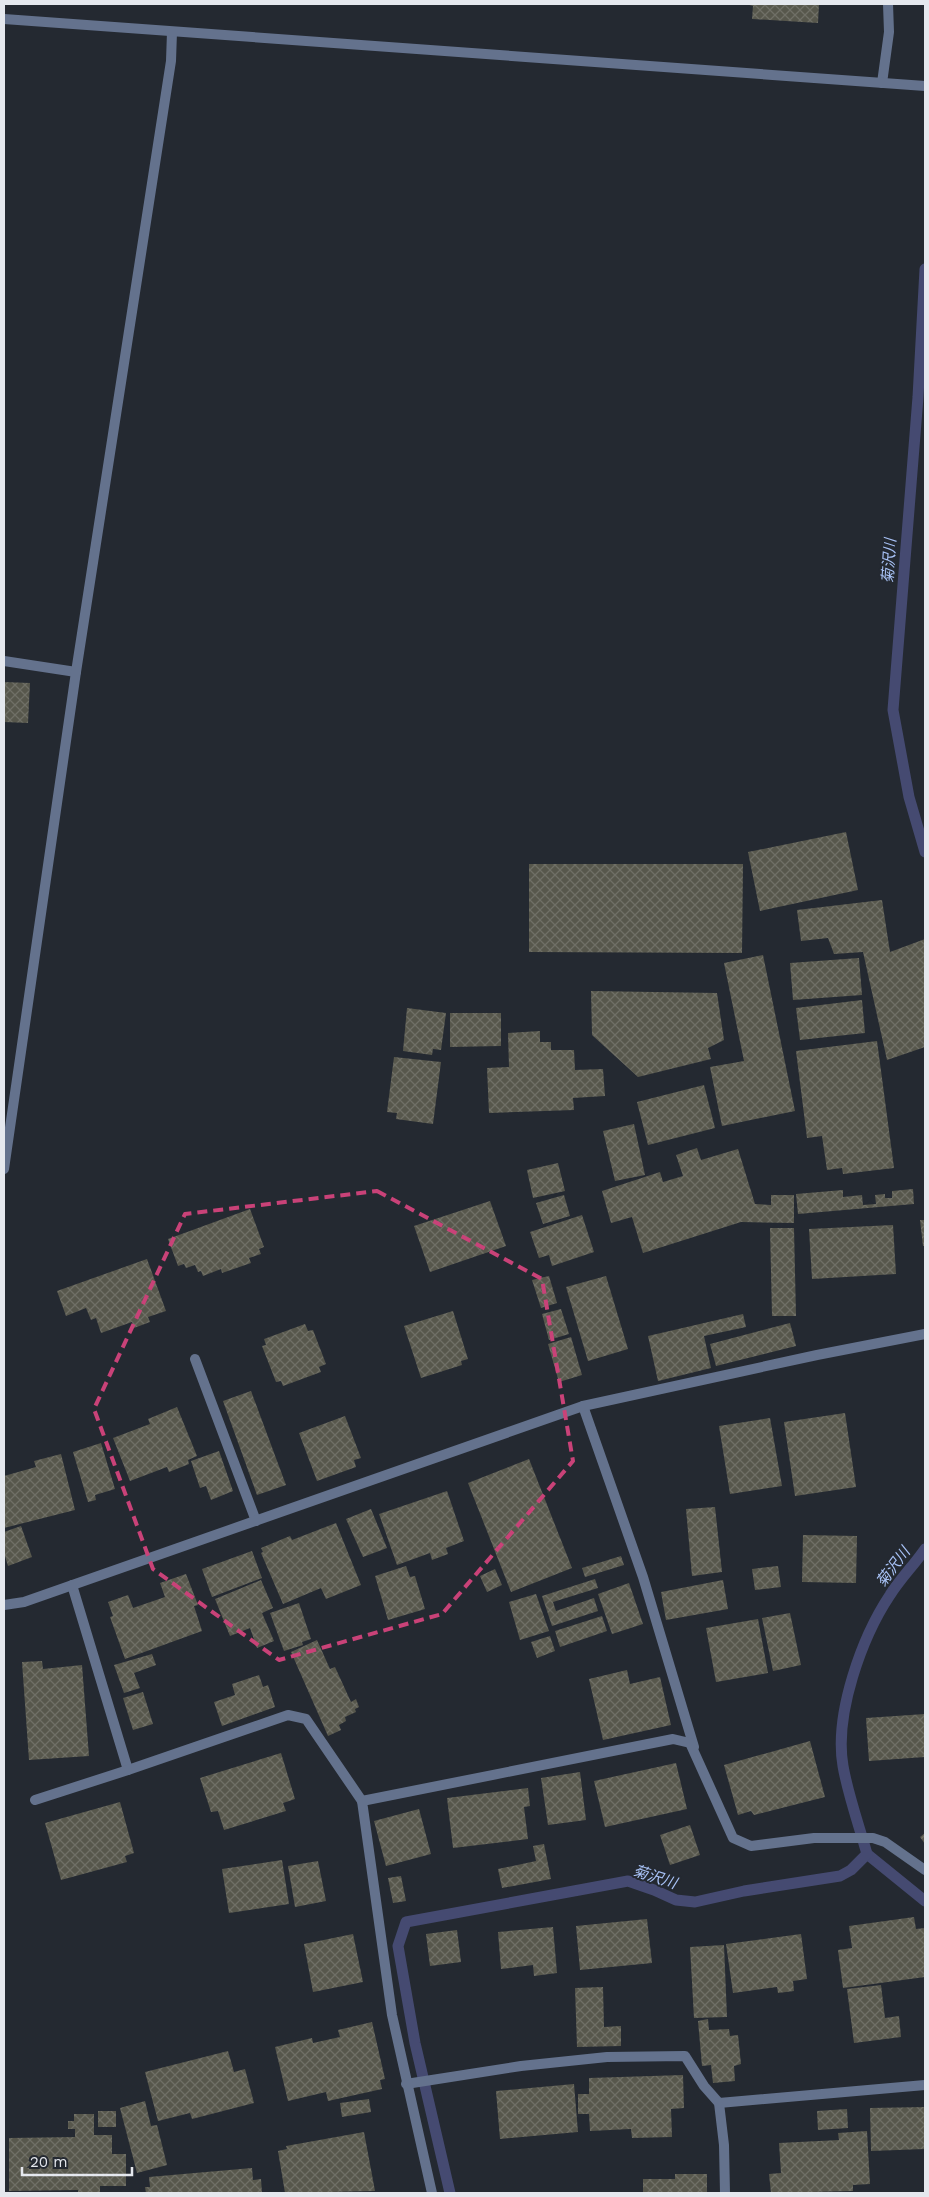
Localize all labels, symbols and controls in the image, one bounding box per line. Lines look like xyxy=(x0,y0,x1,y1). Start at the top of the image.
water label: 菊沢川 xyxy=(878,536,900,584)
water label: 菊沢川 xyxy=(872,1542,915,1590)
water label: 菊沢川 xyxy=(631,1861,681,1893)
scale bar xyxy=(22,2144,132,2176)
text: 20 m xyxy=(30,2153,68,2171)

